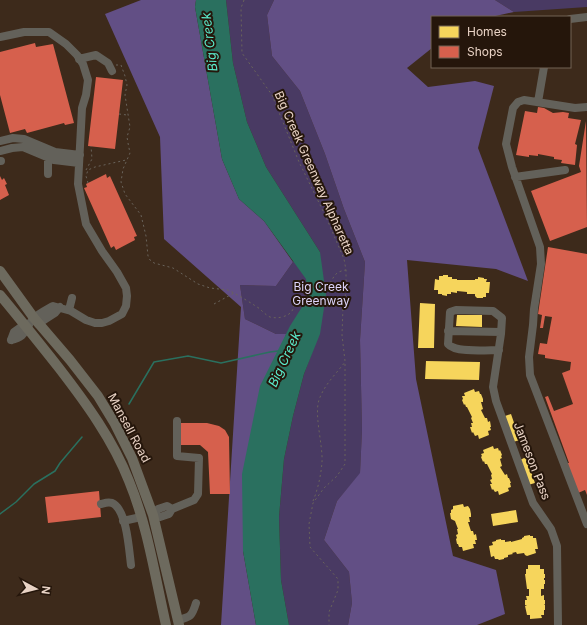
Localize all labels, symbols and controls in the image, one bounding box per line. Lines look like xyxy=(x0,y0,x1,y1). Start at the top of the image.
water label: Big Creek xyxy=(197,11,221,73)
legend xyxy=(431,16,571,68)
text: Homes xyxy=(467,24,507,39)
text: Shops xyxy=(467,44,503,59)
street label: Big Creek Greenway Alpharetta xyxy=(272,89,357,257)
park label: Big Creek Greenway xyxy=(292,279,350,308)
water label: Big Creek xyxy=(264,328,304,389)
street label: Mansell Road xyxy=(105,391,154,465)
street label: Jameson Pass xyxy=(511,420,554,502)
north arrow xyxy=(16,569,56,609)
text: N xyxy=(38,585,53,595)

